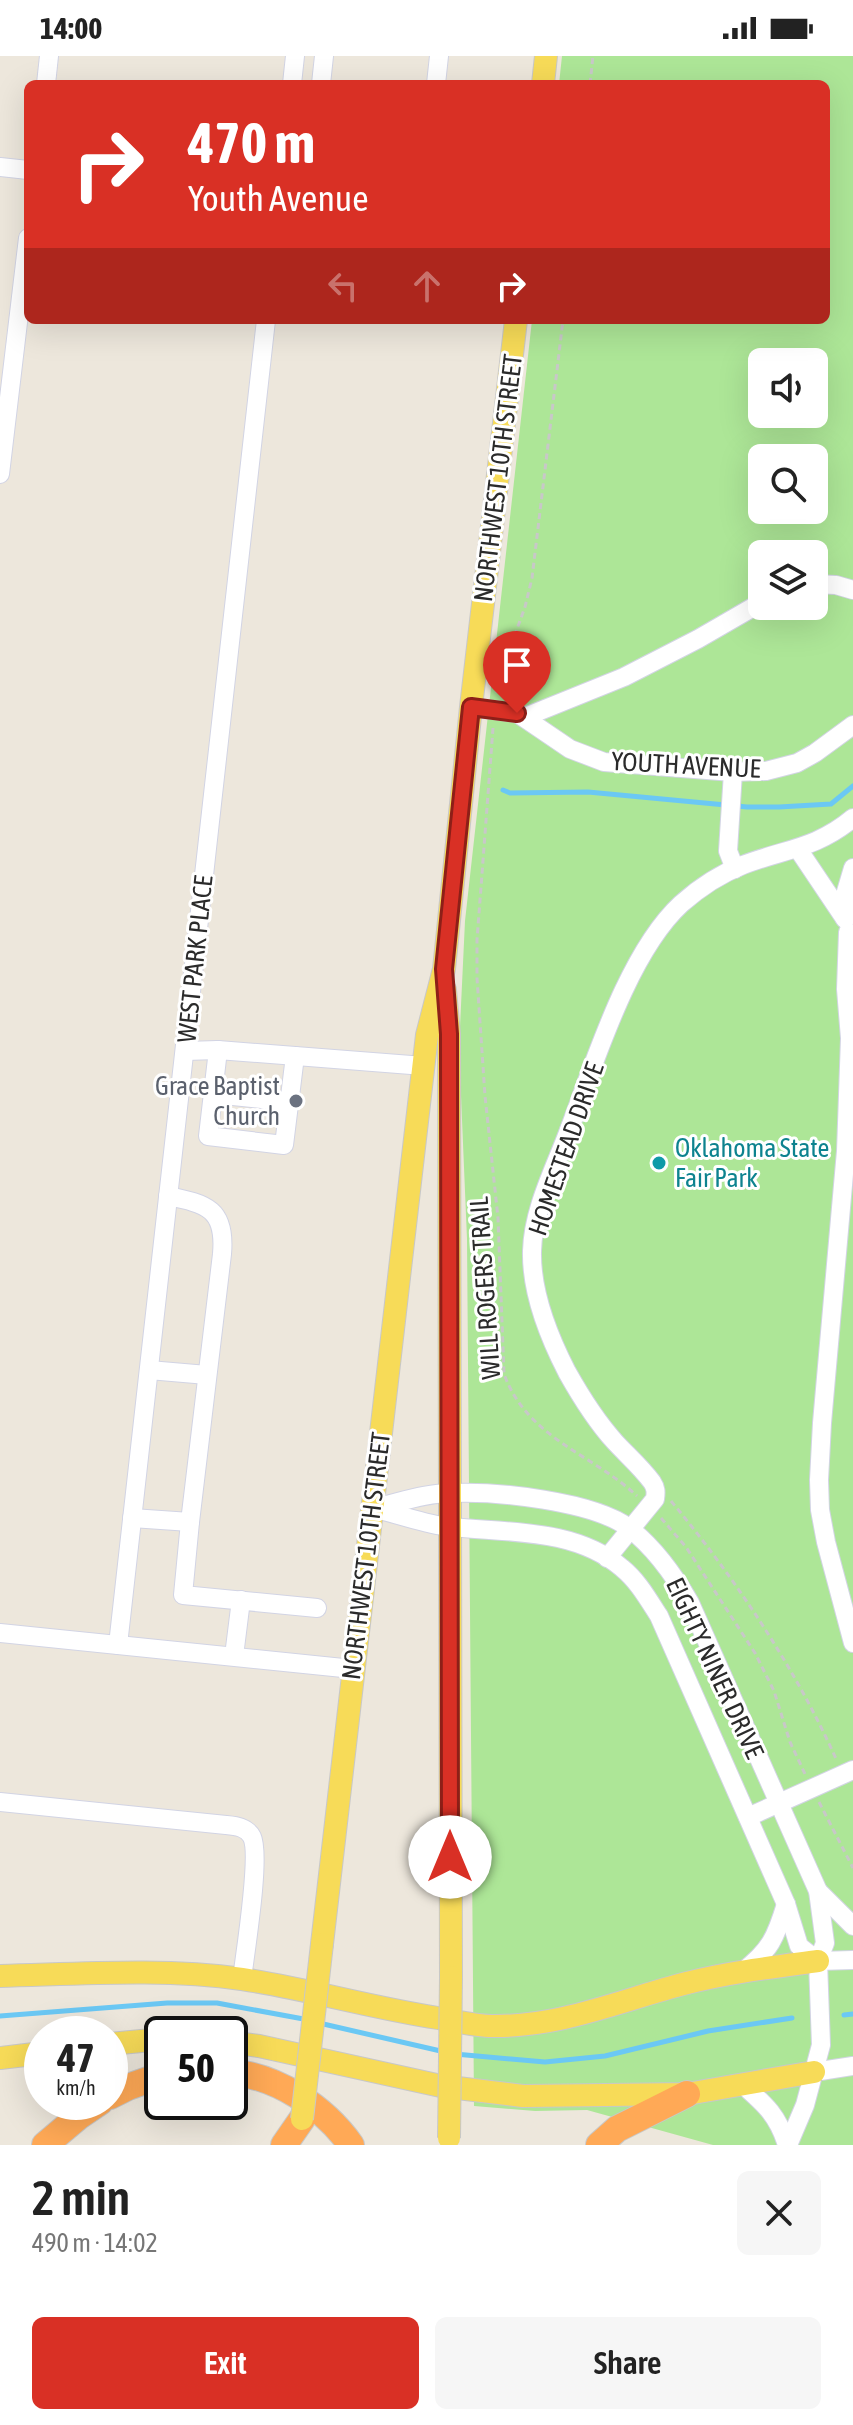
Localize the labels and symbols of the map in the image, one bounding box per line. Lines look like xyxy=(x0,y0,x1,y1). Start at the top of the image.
street label: NORTHWEST 10TH STREET xyxy=(468,352,528,604)
pin xyxy=(483,631,551,713)
street label: YOUTH AVENUE xyxy=(611,746,761,784)
street label: WEST PARK PLACE xyxy=(171,874,219,1044)
street label: HOMESTEAD DRIVE xyxy=(522,1059,610,1239)
place label: Grace Baptist Church xyxy=(155,1071,280,1131)
marker: Grace Baptist Church xyxy=(287,1092,305,1110)
place label: Oklahoma State Fair Park xyxy=(675,1133,829,1193)
marker: Oklahoma State Fair Park xyxy=(650,1154,668,1172)
street label: WILL ROGERS TRAIL xyxy=(464,1196,506,1380)
street label: NORTHWEST 10TH STREET xyxy=(336,1430,396,1682)
street label: EIGHTY NINER DRIVE xyxy=(660,1573,770,1763)
position arrow xyxy=(408,1815,492,1899)
speed limit sign: 50 xyxy=(144,2016,248,2120)

